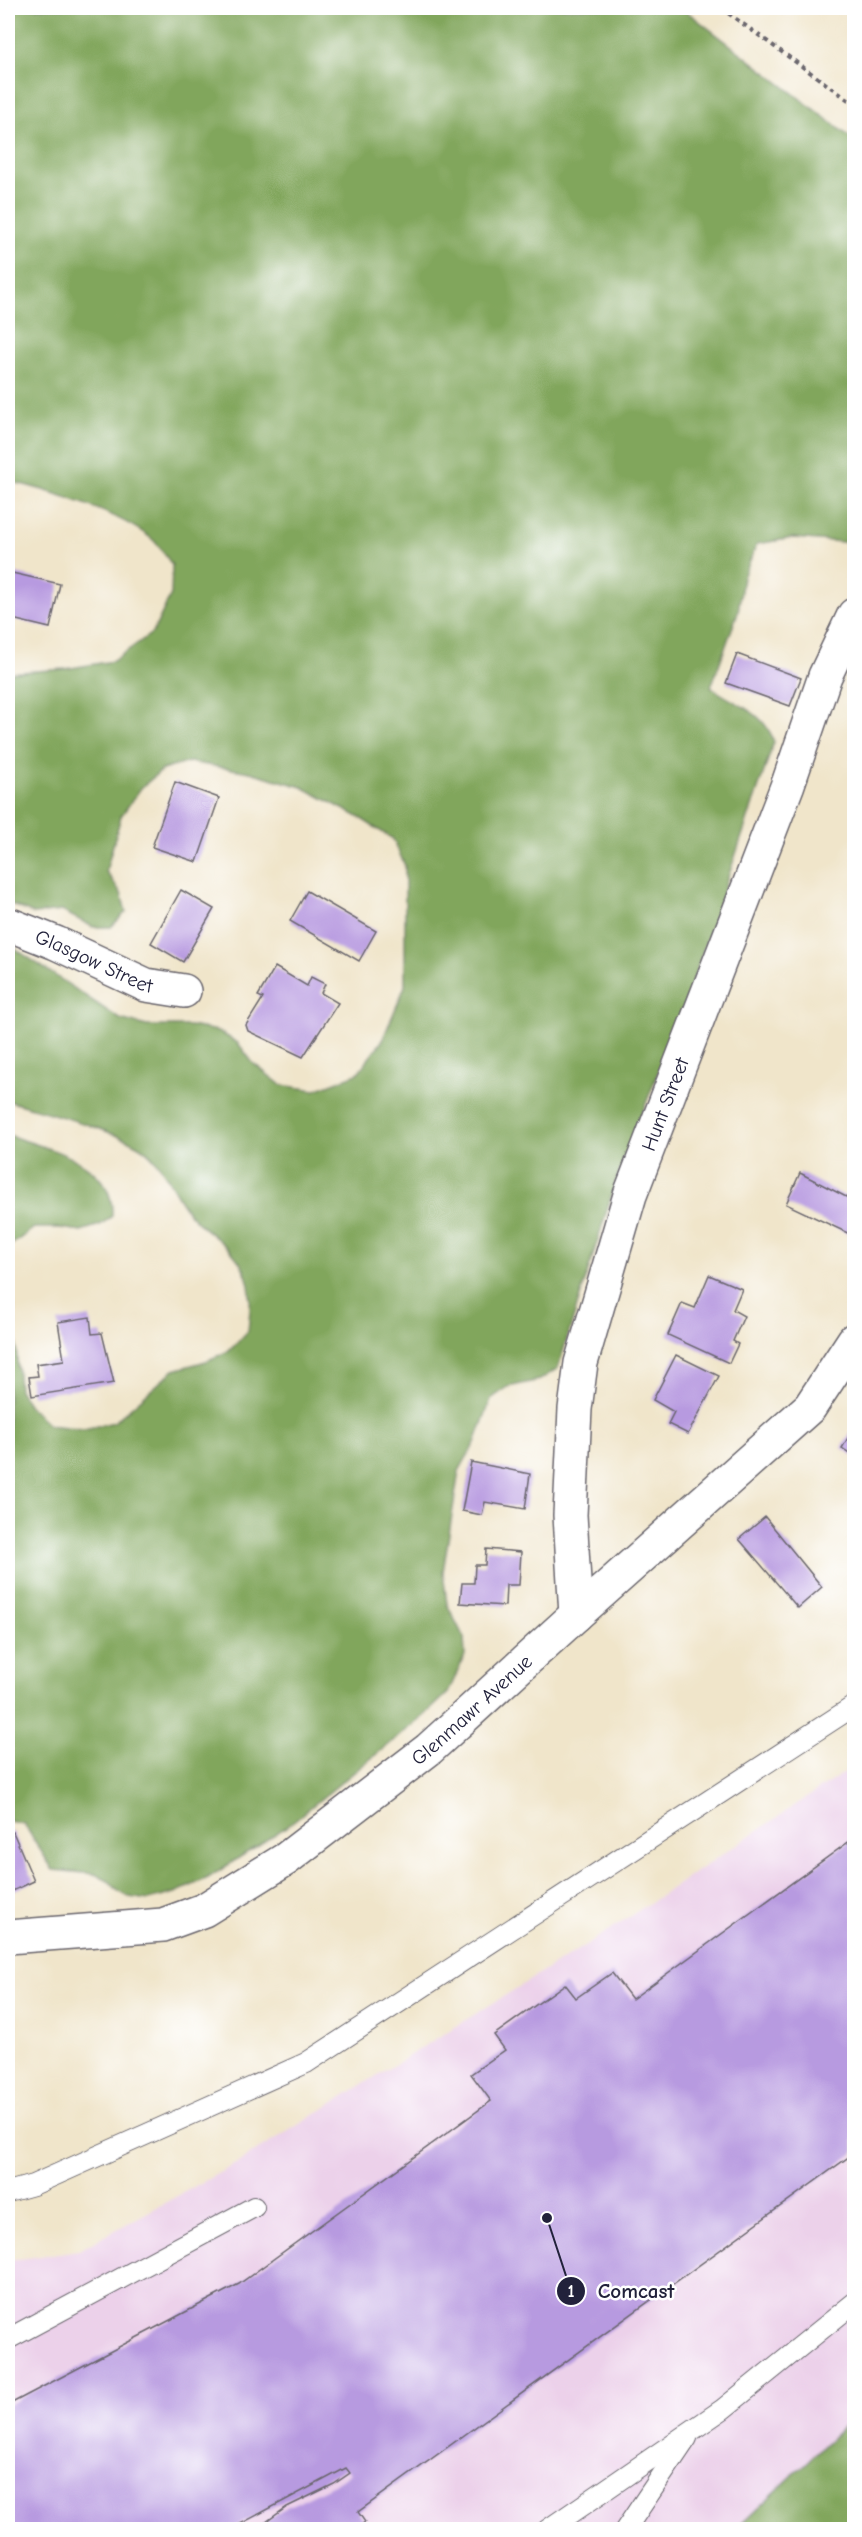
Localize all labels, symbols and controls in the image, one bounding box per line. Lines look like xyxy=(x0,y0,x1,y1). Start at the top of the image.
street label: Glasgow Street xyxy=(32,925,156,998)
street label: Hunt Street xyxy=(637,1053,694,1154)
street label: Glenmawr Avenue xyxy=(407,1650,537,1770)
callout: Comcast xyxy=(556,2271,686,2310)
text: Comcast xyxy=(598,2279,675,2303)
text: 1 xyxy=(567,2281,575,2302)

